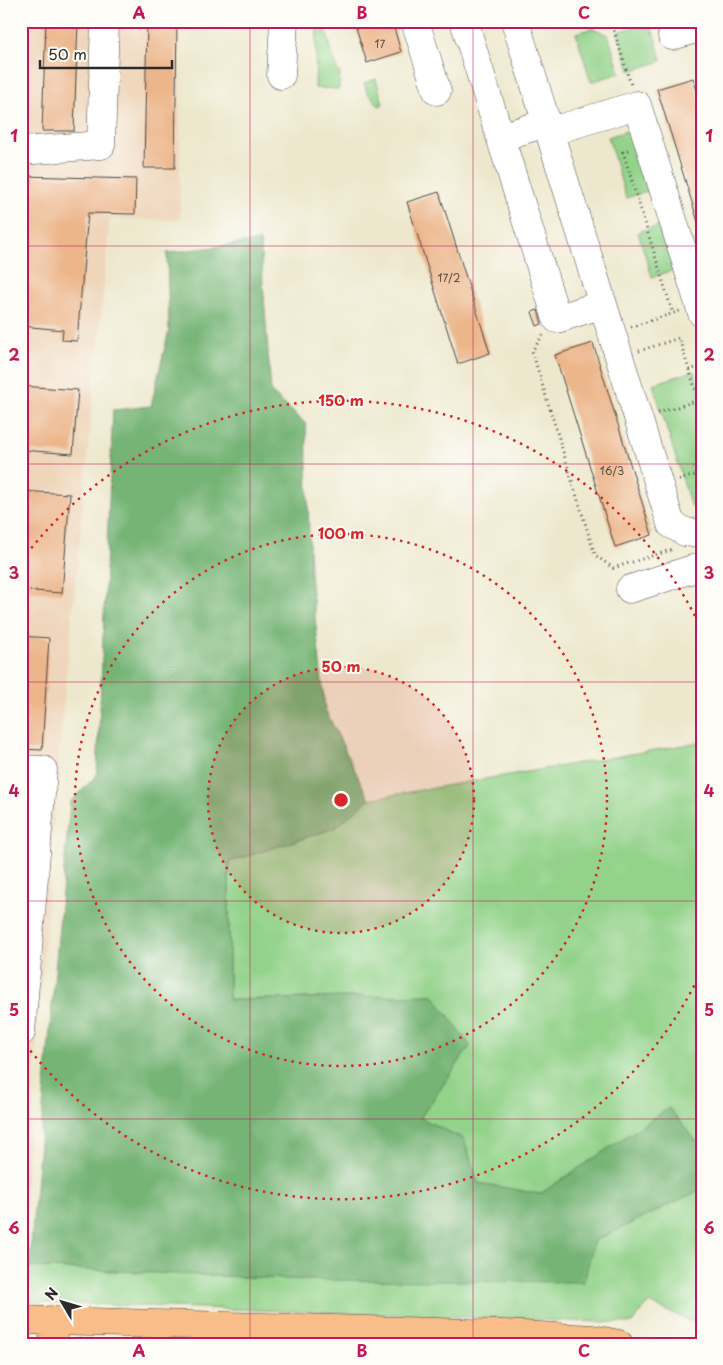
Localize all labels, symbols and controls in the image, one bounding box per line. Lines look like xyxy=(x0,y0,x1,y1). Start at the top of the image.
text: A xyxy=(133,0,146,24)
text: B xyxy=(357,0,368,24)
text: C xyxy=(578,0,590,24)
house number: 17 xyxy=(375,35,386,52)
scale bar xyxy=(40,38,172,70)
text: 50 m xyxy=(48,42,87,65)
text: 1 xyxy=(10,123,18,147)
text: 1 xyxy=(705,123,713,147)
house number: 17/2 xyxy=(438,269,461,286)
text: 2 xyxy=(8,342,20,366)
text: 2 xyxy=(703,342,715,366)
text: 150 m xyxy=(318,388,364,411)
house number: 16/3 xyxy=(600,462,624,479)
text: 100 m xyxy=(318,521,364,544)
text: 3 xyxy=(9,560,19,584)
text: 3 xyxy=(704,560,714,584)
text: 50 m xyxy=(322,654,360,677)
text: 4 xyxy=(9,778,20,802)
text: 4 xyxy=(704,778,715,802)
centre of rings xyxy=(332,791,350,809)
text: 5 xyxy=(9,997,19,1021)
text: 5 xyxy=(704,997,714,1021)
text: 6 xyxy=(8,1215,20,1239)
text: 6 xyxy=(703,1215,715,1239)
north arrow xyxy=(38,1278,88,1328)
text: N xyxy=(40,1283,63,1305)
text: A xyxy=(133,1338,146,1362)
text: B xyxy=(357,1338,368,1362)
text: C xyxy=(578,1338,590,1362)

